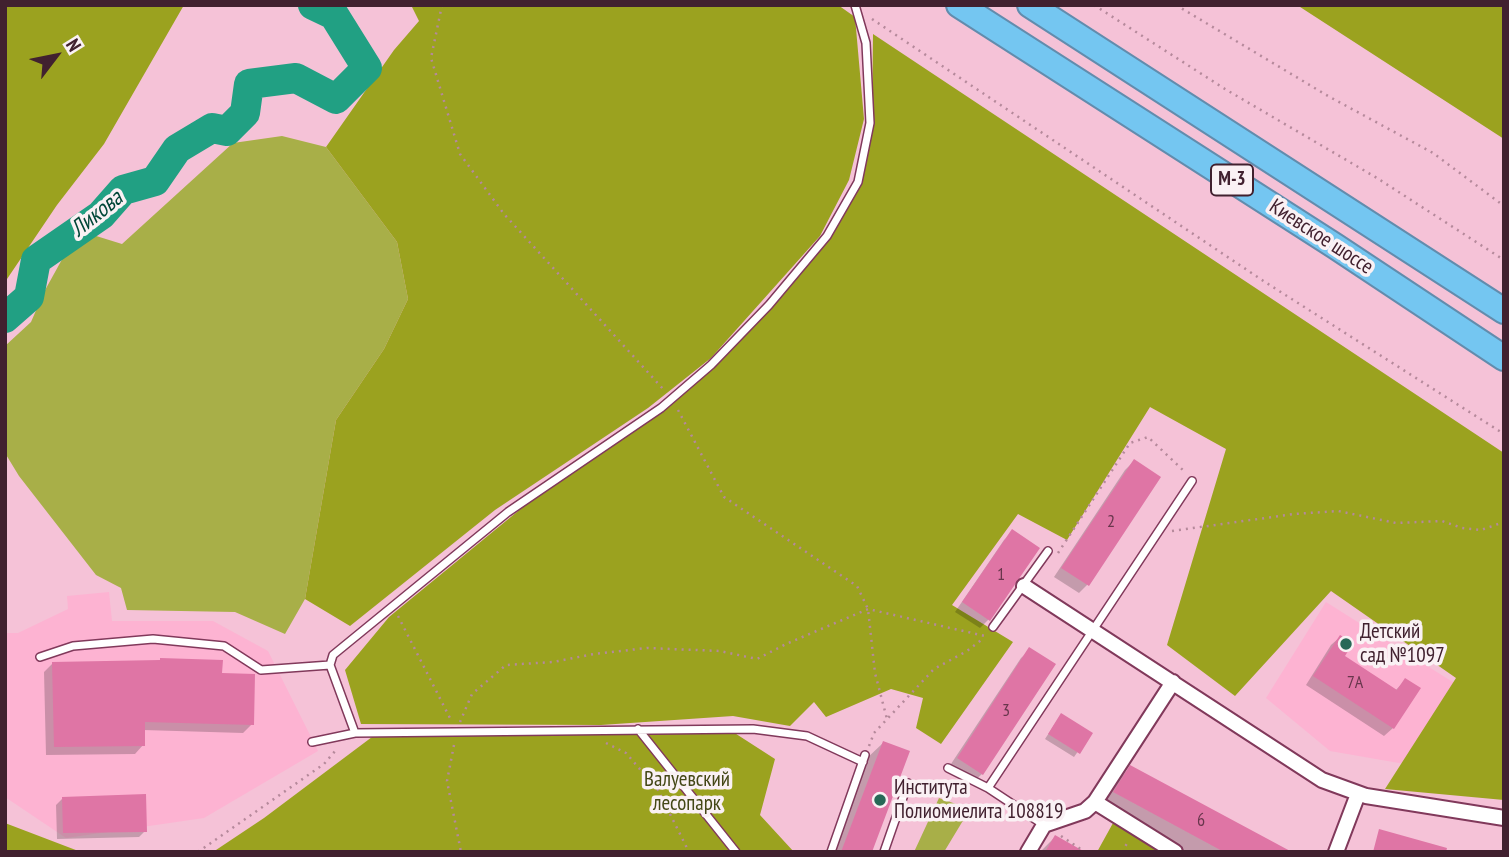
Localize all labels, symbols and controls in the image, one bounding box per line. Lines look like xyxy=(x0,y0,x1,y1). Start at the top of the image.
north arrow xyxy=(21,21,91,91)
text: N xyxy=(61,34,87,56)
road number: М-3 xyxy=(1211,164,1253,196)
water label: Ликова xyxy=(65,185,129,243)
street label: Киевское шоссе xyxy=(1264,194,1378,280)
house number: 2 xyxy=(1107,511,1115,533)
house number: 1 xyxy=(997,564,1005,586)
place label: Детский сад №1097 xyxy=(1360,619,1445,669)
marker: Детский сад №1097 xyxy=(1338,636,1354,652)
house number: 7А xyxy=(1347,672,1363,694)
house number: 3 xyxy=(1002,700,1010,722)
park label: Валуевский лесопарк xyxy=(644,767,730,817)
place label: Института Полиомиелита 108819 xyxy=(894,775,1064,825)
marker: Института Полиомиелита 108819 xyxy=(872,792,888,808)
house number: 6 xyxy=(1197,810,1205,832)

